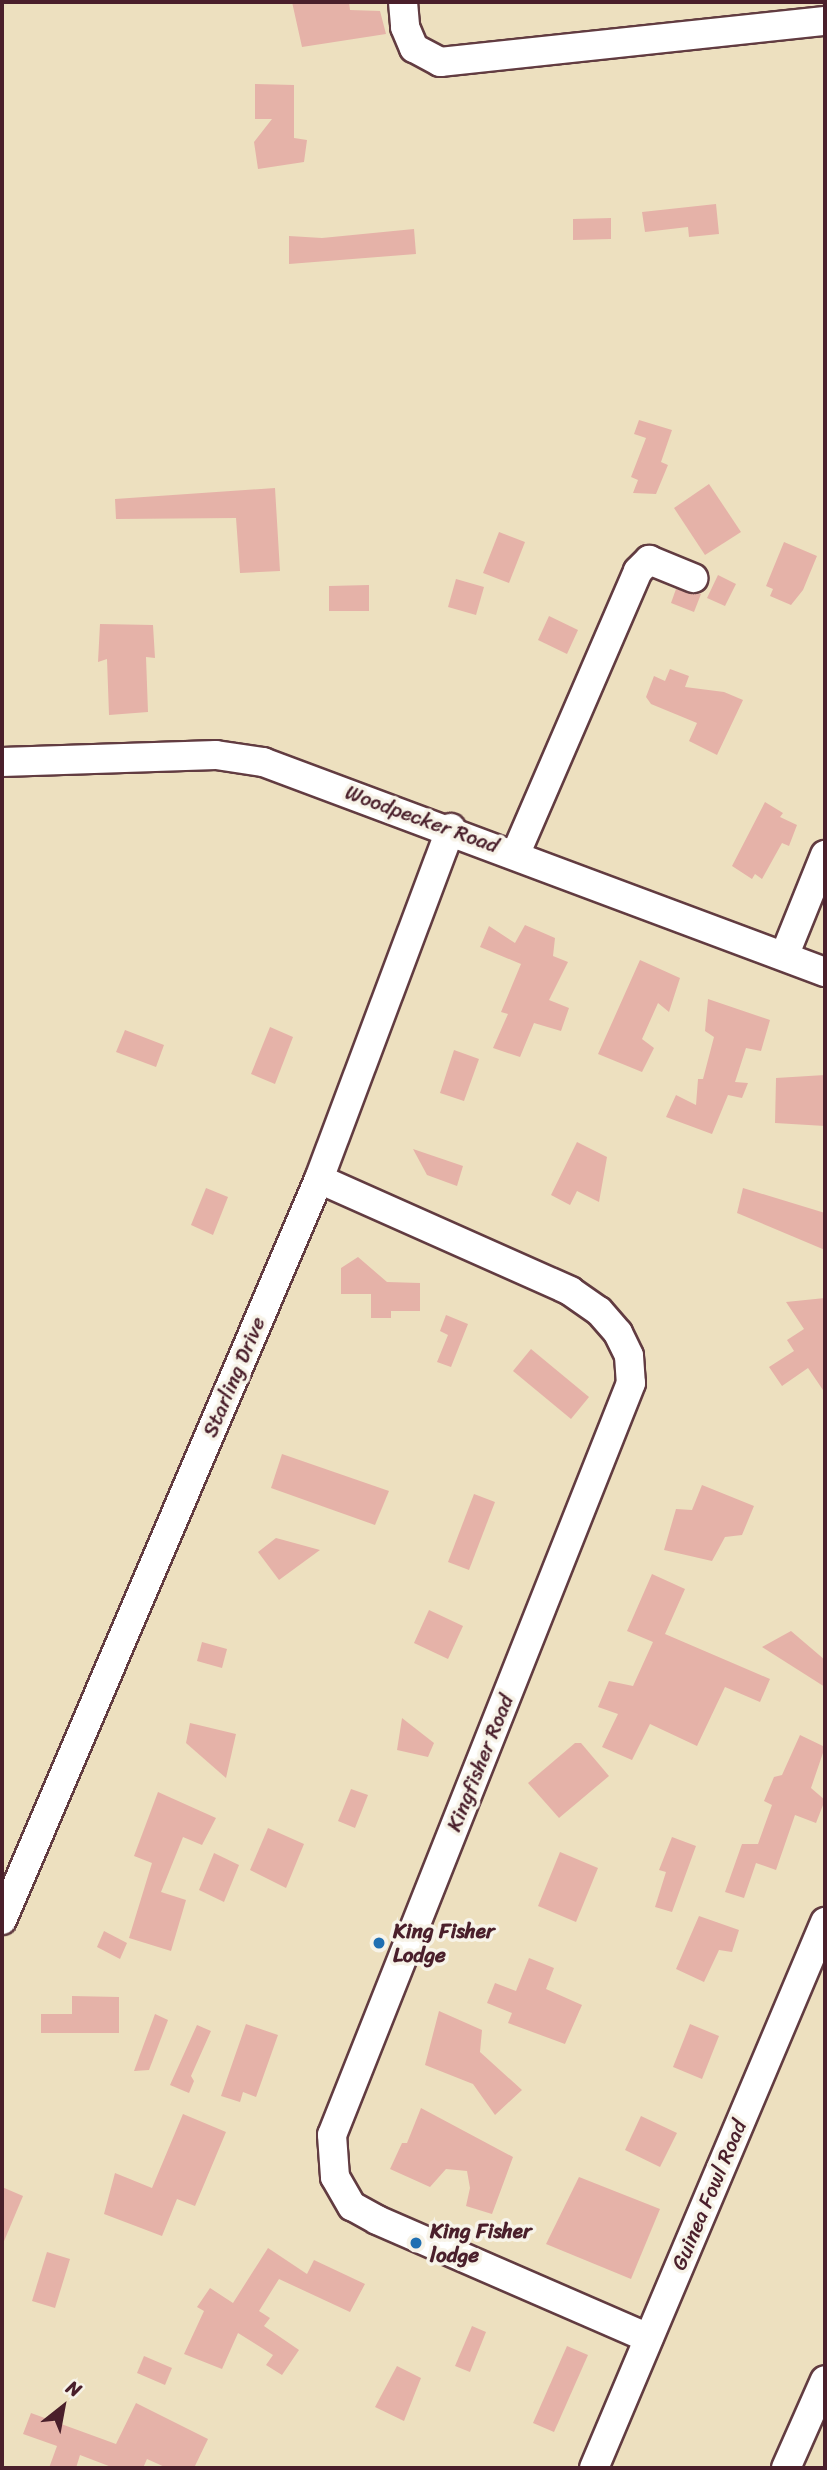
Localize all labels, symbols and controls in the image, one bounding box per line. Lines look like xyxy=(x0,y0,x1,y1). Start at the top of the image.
street label: Woodpecker Road xyxy=(342,780,502,858)
street label: Starling Drive xyxy=(197,1313,271,1441)
street label: Kingfisher Road xyxy=(441,1691,519,1835)
place label: King Fisher Lodge xyxy=(393,1918,496,1968)
marker: King Fisher Lodge xyxy=(371,1935,387,1951)
street label: Guinea Fowl Road xyxy=(666,2116,752,2274)
place label: King Fisher lodge xyxy=(430,2218,533,2268)
marker: King Fisher lodge xyxy=(408,2235,424,2251)
text: N xyxy=(60,2371,88,2406)
north arrow xyxy=(28,2372,98,2442)

